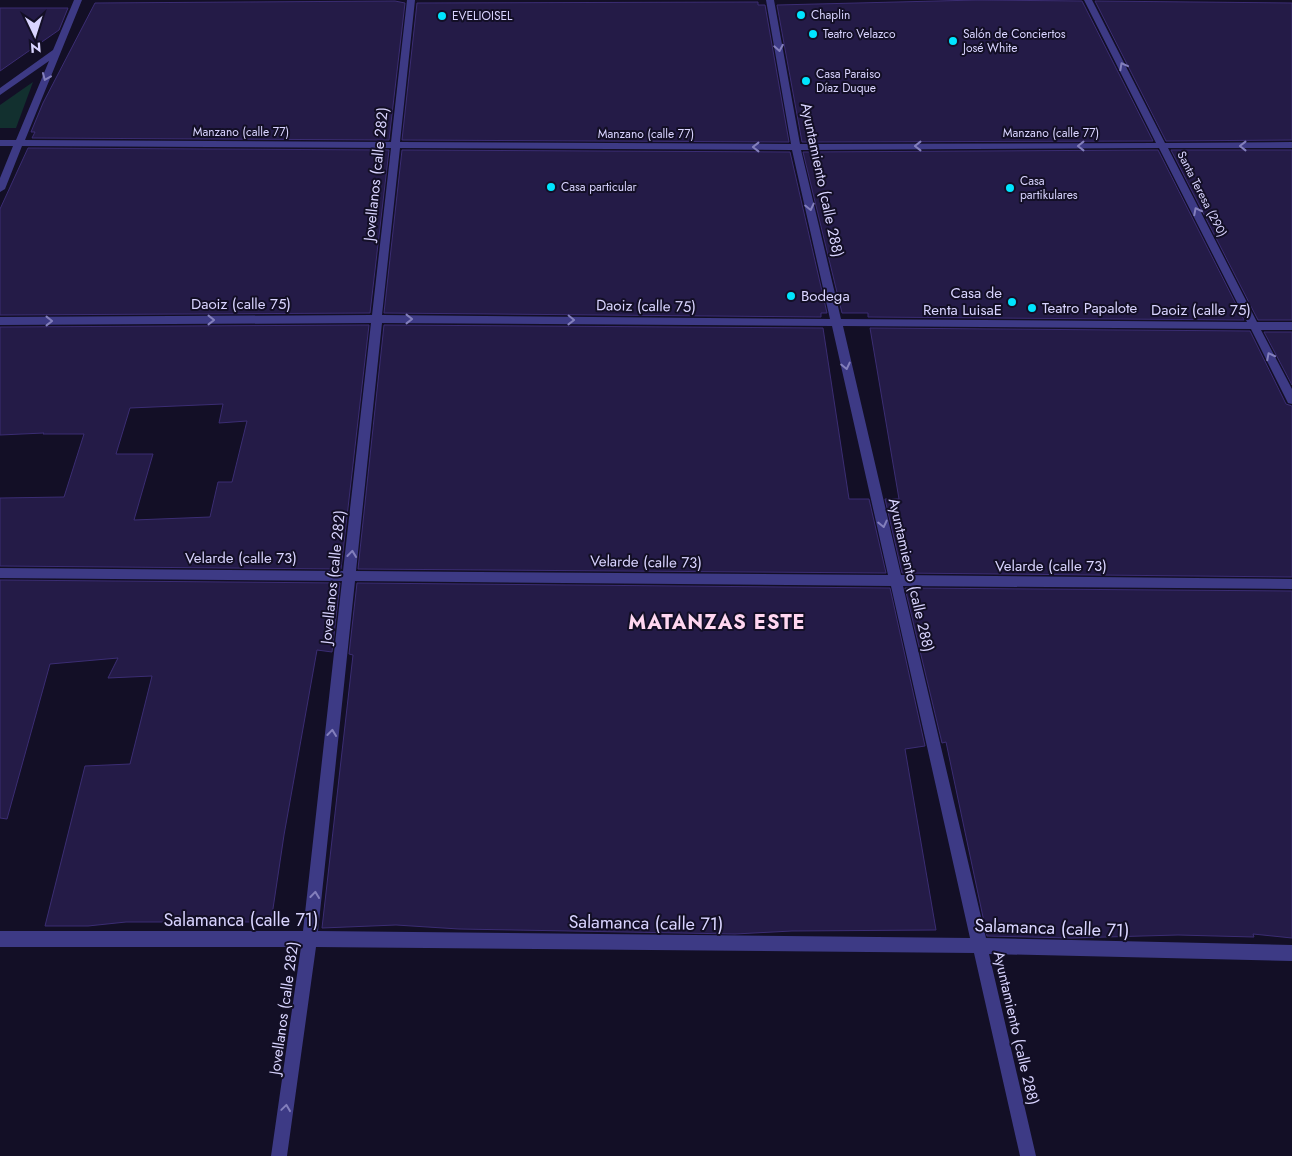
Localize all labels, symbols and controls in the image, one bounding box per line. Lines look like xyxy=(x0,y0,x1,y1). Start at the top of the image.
place label: Chaplin xyxy=(811,6,850,24)
place label: EVELIOISEL xyxy=(452,7,513,25)
marker: Chaplin xyxy=(795,9,807,21)
north arrow xyxy=(10,10,60,60)
marker: EVELIOISEL xyxy=(436,10,448,22)
place label: Teatro Velazco xyxy=(823,25,896,43)
place label: Salón de Conciertos José White xyxy=(961,25,1066,57)
marker: Teatro Velazco xyxy=(807,28,819,40)
marker: Salón de Conciertos José White xyxy=(947,35,959,47)
text: N xyxy=(30,38,42,58)
one-way arrow xyxy=(773,44,783,52)
one-way arrow xyxy=(1119,63,1129,72)
place label: Casa Paraiso Díaz Duque xyxy=(816,65,881,97)
one-way arrow xyxy=(41,72,52,81)
marker: Casa Paraiso Díaz Duque xyxy=(800,75,812,87)
street label: Ayuntamiento (calle 288) xyxy=(795,101,849,259)
street label: Jovellanos (calle 282) xyxy=(358,106,394,244)
street label: Manzano (calle 77) xyxy=(193,123,289,141)
street label: Manzano (calle 77) xyxy=(1003,124,1099,142)
street label: Manzano (calle 77) xyxy=(598,125,694,143)
one-way arrow xyxy=(914,141,922,152)
one-way arrow xyxy=(1077,141,1084,151)
one-way arrow xyxy=(1239,141,1247,151)
one-way arrow xyxy=(752,142,760,152)
street label: Santa Teresa (290) xyxy=(1173,148,1231,240)
place label: Casa partikulares xyxy=(1020,172,1078,204)
place label: Casa particular xyxy=(561,178,637,196)
marker: Casa particular xyxy=(545,181,557,193)
marker: Casa partikulares xyxy=(1004,182,1016,194)
one-way arrow xyxy=(804,203,815,212)
one-way arrow xyxy=(1193,207,1203,216)
place label: Casa de Renta LuisaE xyxy=(923,282,1002,321)
place label: Bodega xyxy=(801,285,850,307)
marker: Bodega xyxy=(785,290,797,302)
street label: Daoiz (calle 75) xyxy=(191,293,291,315)
street label: Daoiz (calle 75) xyxy=(596,294,696,318)
marker: Casa de Renta LuisaE xyxy=(1006,296,1018,308)
place label: Teatro Papalote xyxy=(1042,297,1138,319)
street label: Daoiz (calle 75) xyxy=(1151,299,1251,321)
marker: Teatro Papalote xyxy=(1026,302,1038,314)
one-way arrow xyxy=(405,314,413,324)
one-way arrow xyxy=(208,315,215,325)
one-way arrow xyxy=(568,315,575,325)
one-way arrow xyxy=(45,316,53,326)
one-way arrow xyxy=(1266,352,1276,361)
one-way arrow xyxy=(840,361,851,370)
street label: Ayuntamiento (calle 288) xyxy=(883,496,939,654)
street label: Jovellanos (calle 282) xyxy=(315,509,351,647)
one-way arrow xyxy=(877,520,888,529)
street label: Velarde (calle 73) xyxy=(185,547,297,569)
one-way arrow xyxy=(346,550,357,558)
street label: Velarde (calle 73) xyxy=(590,550,702,574)
street label: Velarde (calle 73) xyxy=(995,555,1107,577)
district label: MATANZAS ESTE xyxy=(628,608,806,637)
one-way arrow xyxy=(326,729,337,737)
one-way arrow xyxy=(309,890,320,898)
street label: Salamanca (calle 71) xyxy=(163,907,319,933)
street label: Salamanca (calle 71) xyxy=(568,909,724,937)
street label: Salamanca (calle 71) xyxy=(974,912,1130,944)
street label: Jovellanos (calle 282) xyxy=(263,940,304,1078)
street label: Ayuntamiento (calle 288) xyxy=(988,949,1044,1107)
one-way arrow xyxy=(280,1103,291,1111)

